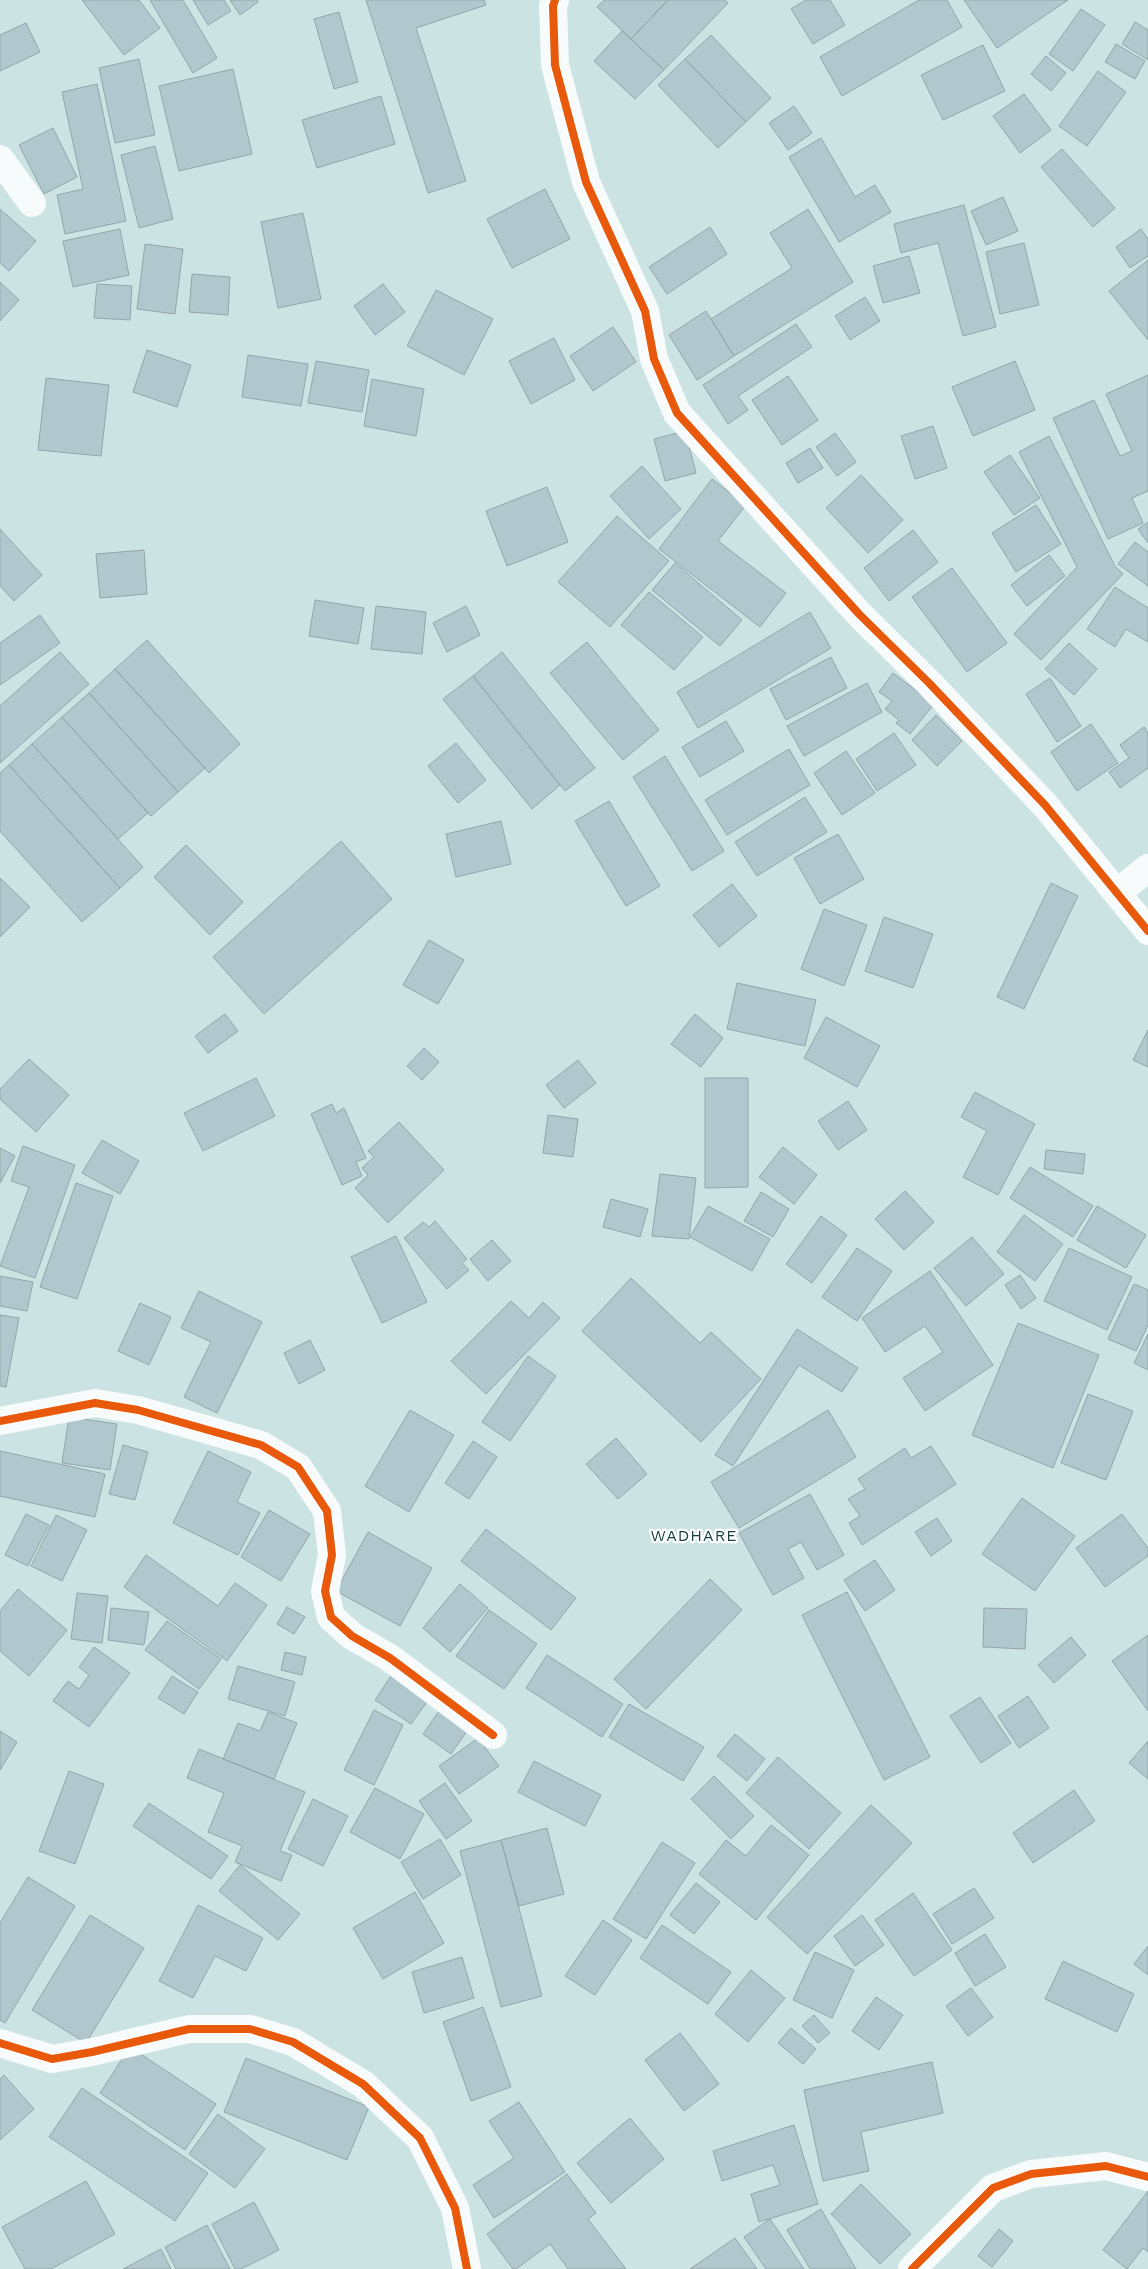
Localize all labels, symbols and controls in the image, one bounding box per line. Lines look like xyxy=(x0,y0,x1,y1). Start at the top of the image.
district label: WADHARE xyxy=(651,1526,737,1545)

